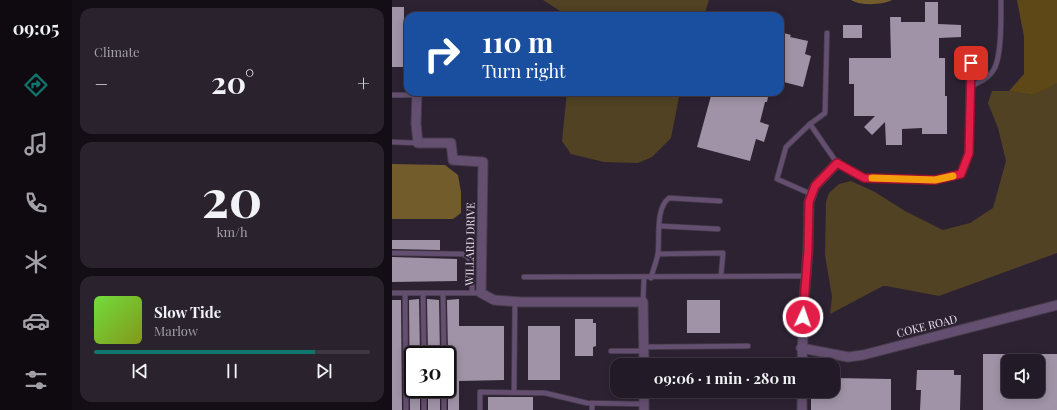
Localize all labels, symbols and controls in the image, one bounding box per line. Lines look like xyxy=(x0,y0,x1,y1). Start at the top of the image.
text: 09:05 xyxy=(13,16,59,40)
text: 110 m xyxy=(482,23,553,60)
icon: right xyxy=(416,28,468,80)
text: Climate xyxy=(94,43,140,60)
pin xyxy=(954,46,988,80)
icon: arrive xyxy=(960,52,982,74)
text: Turn right xyxy=(482,59,565,83)
text: 20° xyxy=(211,62,254,102)
text: − xyxy=(94,68,108,98)
text: + xyxy=(357,68,370,98)
icon: directions xyxy=(22,71,50,99)
icon: music xyxy=(22,130,50,158)
text: 20 xyxy=(202,162,262,231)
icon: phone xyxy=(22,189,50,217)
street label: WILLARD DRIVE xyxy=(461,202,478,287)
text: km/h xyxy=(216,223,248,240)
icon: climate xyxy=(22,248,50,276)
position arrow xyxy=(782,296,824,338)
text: Slow Tide xyxy=(154,302,221,322)
icon: car xyxy=(22,307,50,335)
street label: COKE ROAD xyxy=(895,311,959,340)
text: Marlow xyxy=(154,322,198,339)
speed limit sign: 30 xyxy=(404,346,456,398)
map controls xyxy=(1001,354,1045,398)
button: sound xyxy=(1001,354,1045,398)
icon: previous xyxy=(129,360,151,382)
icon: pause xyxy=(221,360,243,382)
icon: next xyxy=(313,360,335,382)
icon: filters xyxy=(22,366,50,394)
text: 09:06 · 1 min · 280 m xyxy=(654,368,796,388)

